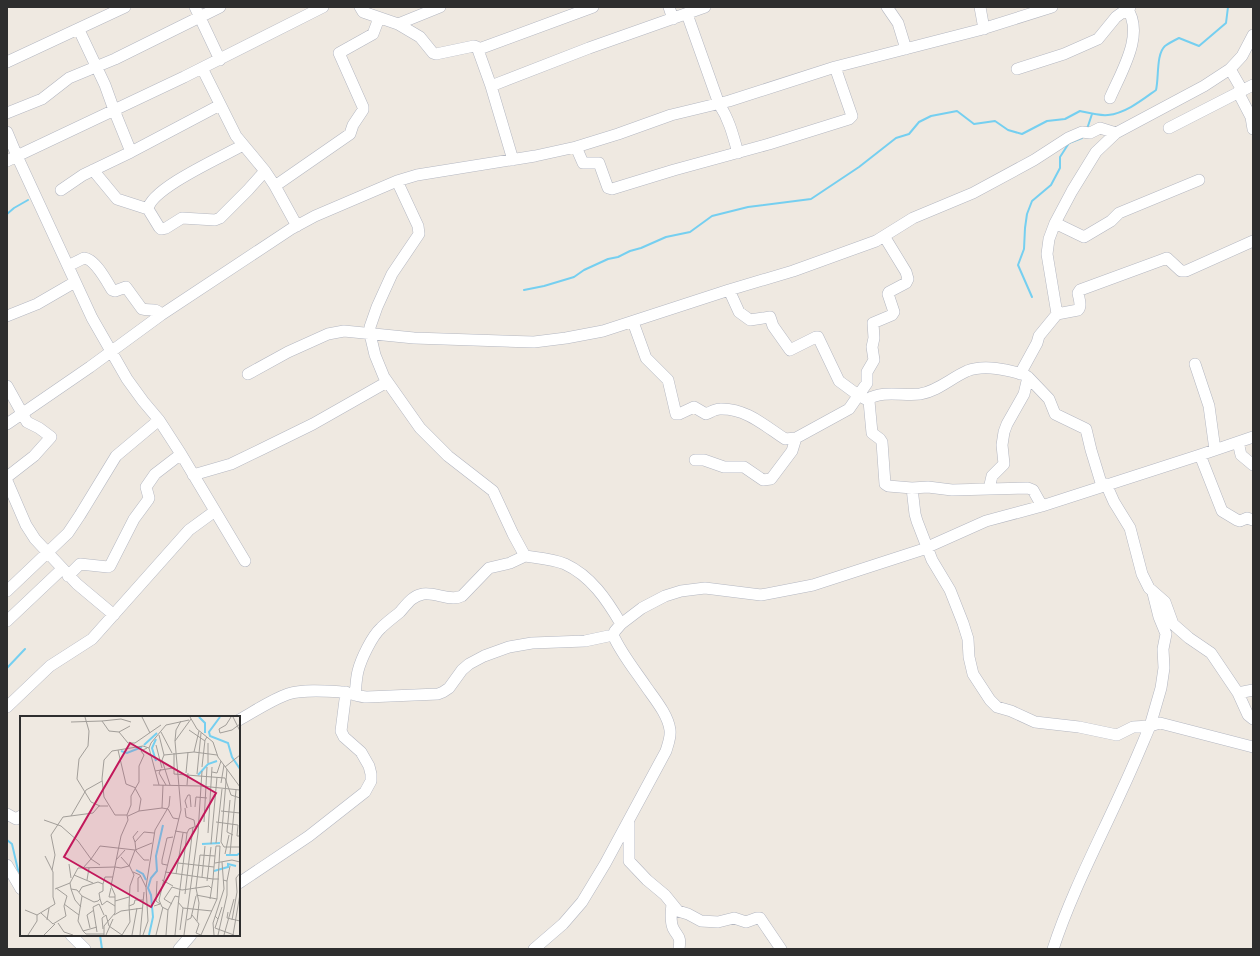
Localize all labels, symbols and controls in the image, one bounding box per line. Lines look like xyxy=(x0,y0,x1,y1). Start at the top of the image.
inset map xyxy=(20,716,240,936)

